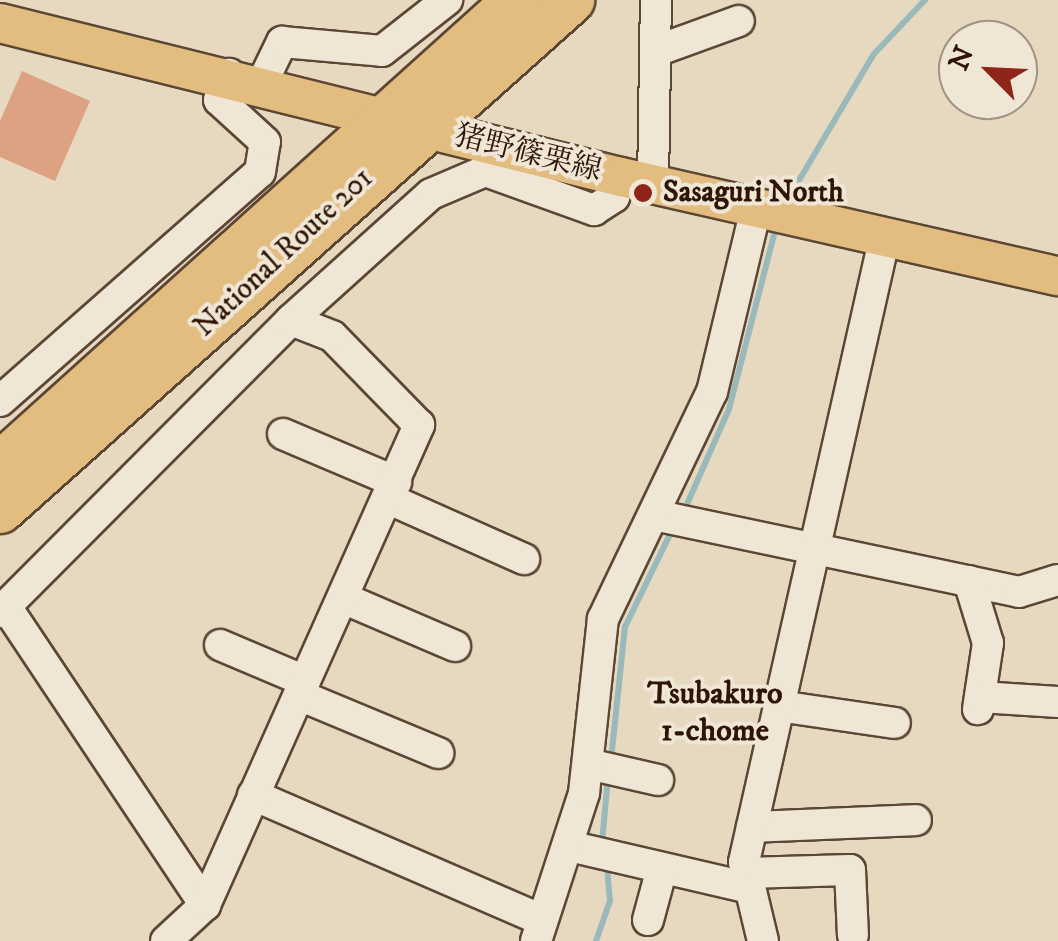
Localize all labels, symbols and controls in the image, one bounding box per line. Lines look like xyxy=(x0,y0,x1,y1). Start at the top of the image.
north arrow xyxy=(938,20,1038,120)
text: N xyxy=(941,41,983,76)
street label: 猪野篠栗線 xyxy=(451,118,605,190)
street label: National Route 201 xyxy=(187,161,381,345)
place label: Sasaguri North xyxy=(663,175,844,211)
marker: Sasaguri North xyxy=(632,182,654,204)
district label: Tsubakuro 1-chome xyxy=(648,676,782,751)

